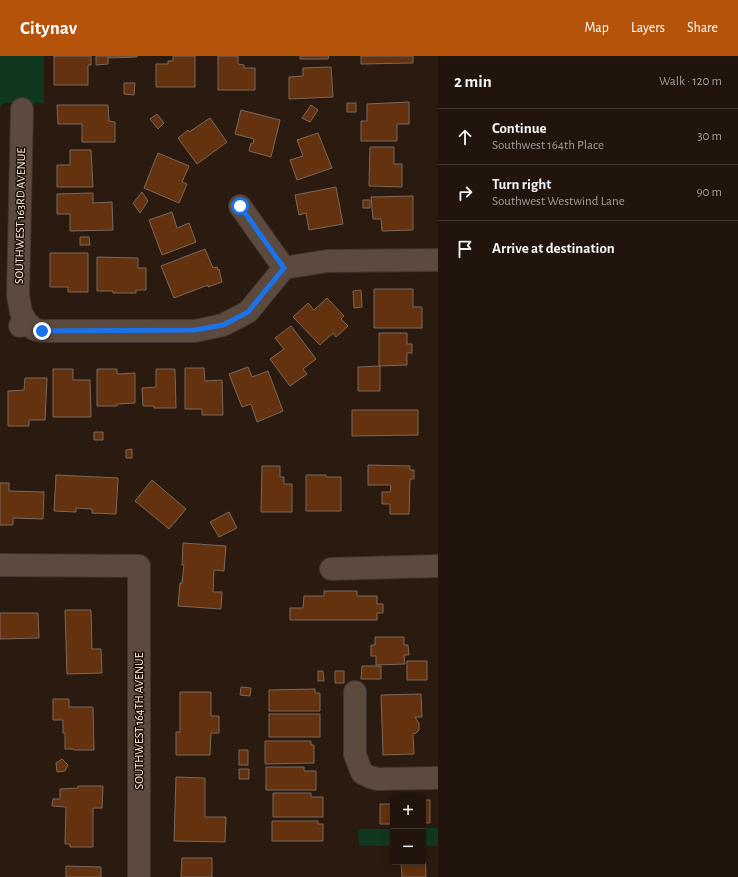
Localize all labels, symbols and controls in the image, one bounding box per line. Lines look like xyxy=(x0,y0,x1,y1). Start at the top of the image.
text: Citynav xyxy=(20,19,77,38)
text: Map xyxy=(584,21,609,35)
text: Layers xyxy=(631,21,665,35)
text: Share xyxy=(687,21,718,35)
text: 2 min xyxy=(454,73,492,90)
text: Walk · 120 m xyxy=(659,75,722,88)
text: Continue xyxy=(492,121,547,136)
icon: ahead xyxy=(454,126,476,148)
text: 30 m xyxy=(697,130,722,143)
text: Southwest 164th Place xyxy=(492,139,604,152)
street label: SOUTHWEST 163RD AVENUE xyxy=(13,148,27,284)
text: Turn right xyxy=(492,177,551,192)
icon: right xyxy=(454,182,476,204)
text: 90 m xyxy=(696,186,722,199)
text: Southwest Westwind Lane xyxy=(492,195,625,208)
route start xyxy=(231,197,249,215)
icon: arrive xyxy=(454,238,476,260)
text: Arrive at destination xyxy=(492,241,615,256)
route end xyxy=(33,322,51,340)
street label: SOUTHWEST 164TH AVENUE xyxy=(133,652,145,789)
map controls xyxy=(390,793,426,865)
button: + xyxy=(390,793,426,829)
button: − xyxy=(390,829,426,865)

